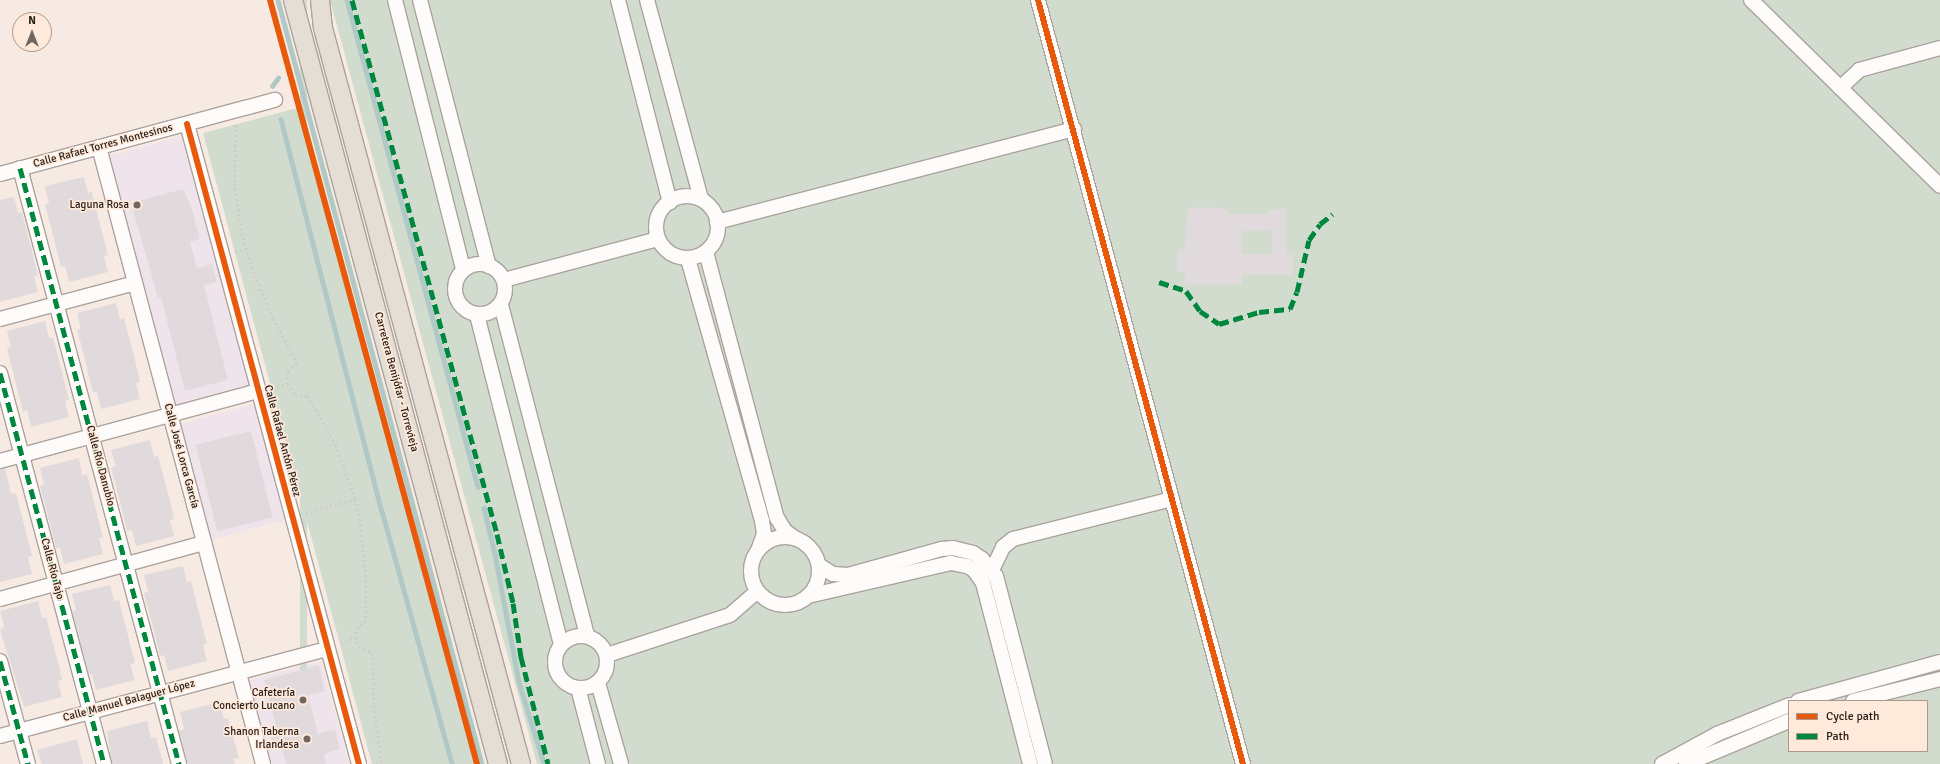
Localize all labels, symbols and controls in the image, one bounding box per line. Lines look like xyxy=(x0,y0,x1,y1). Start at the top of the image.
north arrow xyxy=(12,12,52,52)
text: N xyxy=(28,14,36,27)
street label: Calle Rafael Torres Montesinos xyxy=(32,121,174,171)
place label: Laguna Rosa xyxy=(69,198,129,212)
marker: Laguna Rosa xyxy=(132,200,142,210)
street label: Carretera Benijófar - Torrevieja xyxy=(371,311,421,453)
street label: Calle Rafael Antón Pérez xyxy=(261,384,303,498)
street label: Calle José Lorca García xyxy=(161,402,201,510)
street label: Calle Río Danubio xyxy=(83,424,117,508)
street label: Calle Río Tajo xyxy=(37,537,67,601)
street label: Calle Manuel Balaguer López xyxy=(62,677,196,725)
place label: Cafetería Concierto Lucano xyxy=(213,687,295,713)
marker: Cafetería Concierto Lucano xyxy=(298,695,308,705)
legend xyxy=(1788,700,1928,752)
text: Cycle path xyxy=(1826,709,1879,724)
place label: Shanon Taberna Irlandesa xyxy=(224,726,299,752)
text: Path xyxy=(1826,729,1849,744)
marker: Shanon Taberna Irlandesa xyxy=(302,734,312,744)

